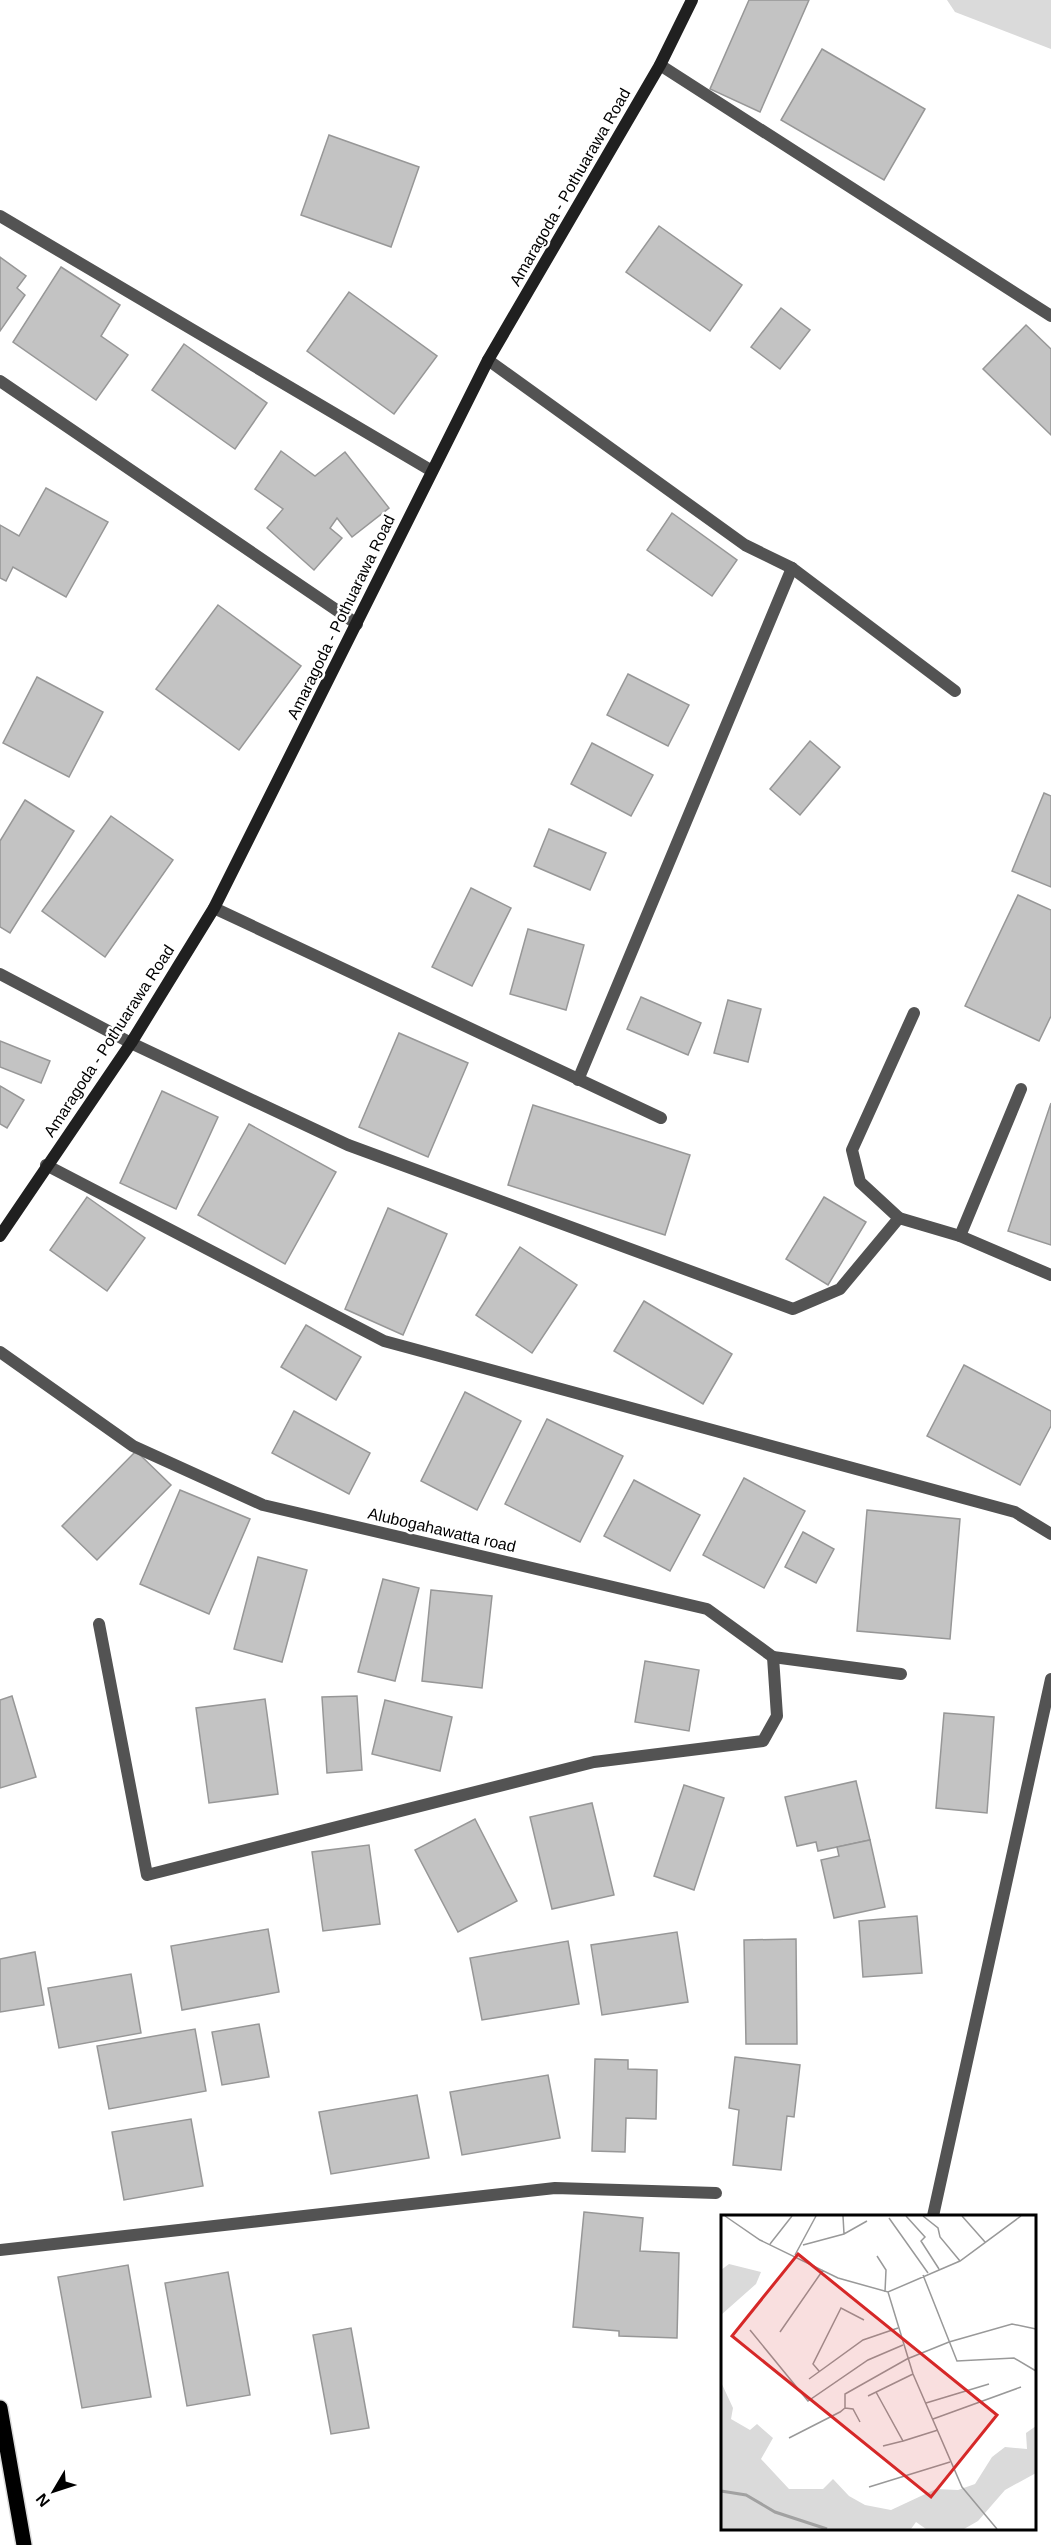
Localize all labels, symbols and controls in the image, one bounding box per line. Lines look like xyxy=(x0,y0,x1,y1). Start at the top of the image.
street label: Amaragoda - Pothuarawa Road xyxy=(506,85,634,289)
street label: Amaragoda - Pothuarawa Road xyxy=(284,512,398,722)
street label: Amaragoda - Pothuarawa Road xyxy=(41,942,177,1140)
street label: Alubogahawatta road xyxy=(366,1505,518,1555)
inset map xyxy=(721,2215,1036,2530)
north arrow xyxy=(24,2461,84,2521)
text: N xyxy=(32,2490,53,2510)

